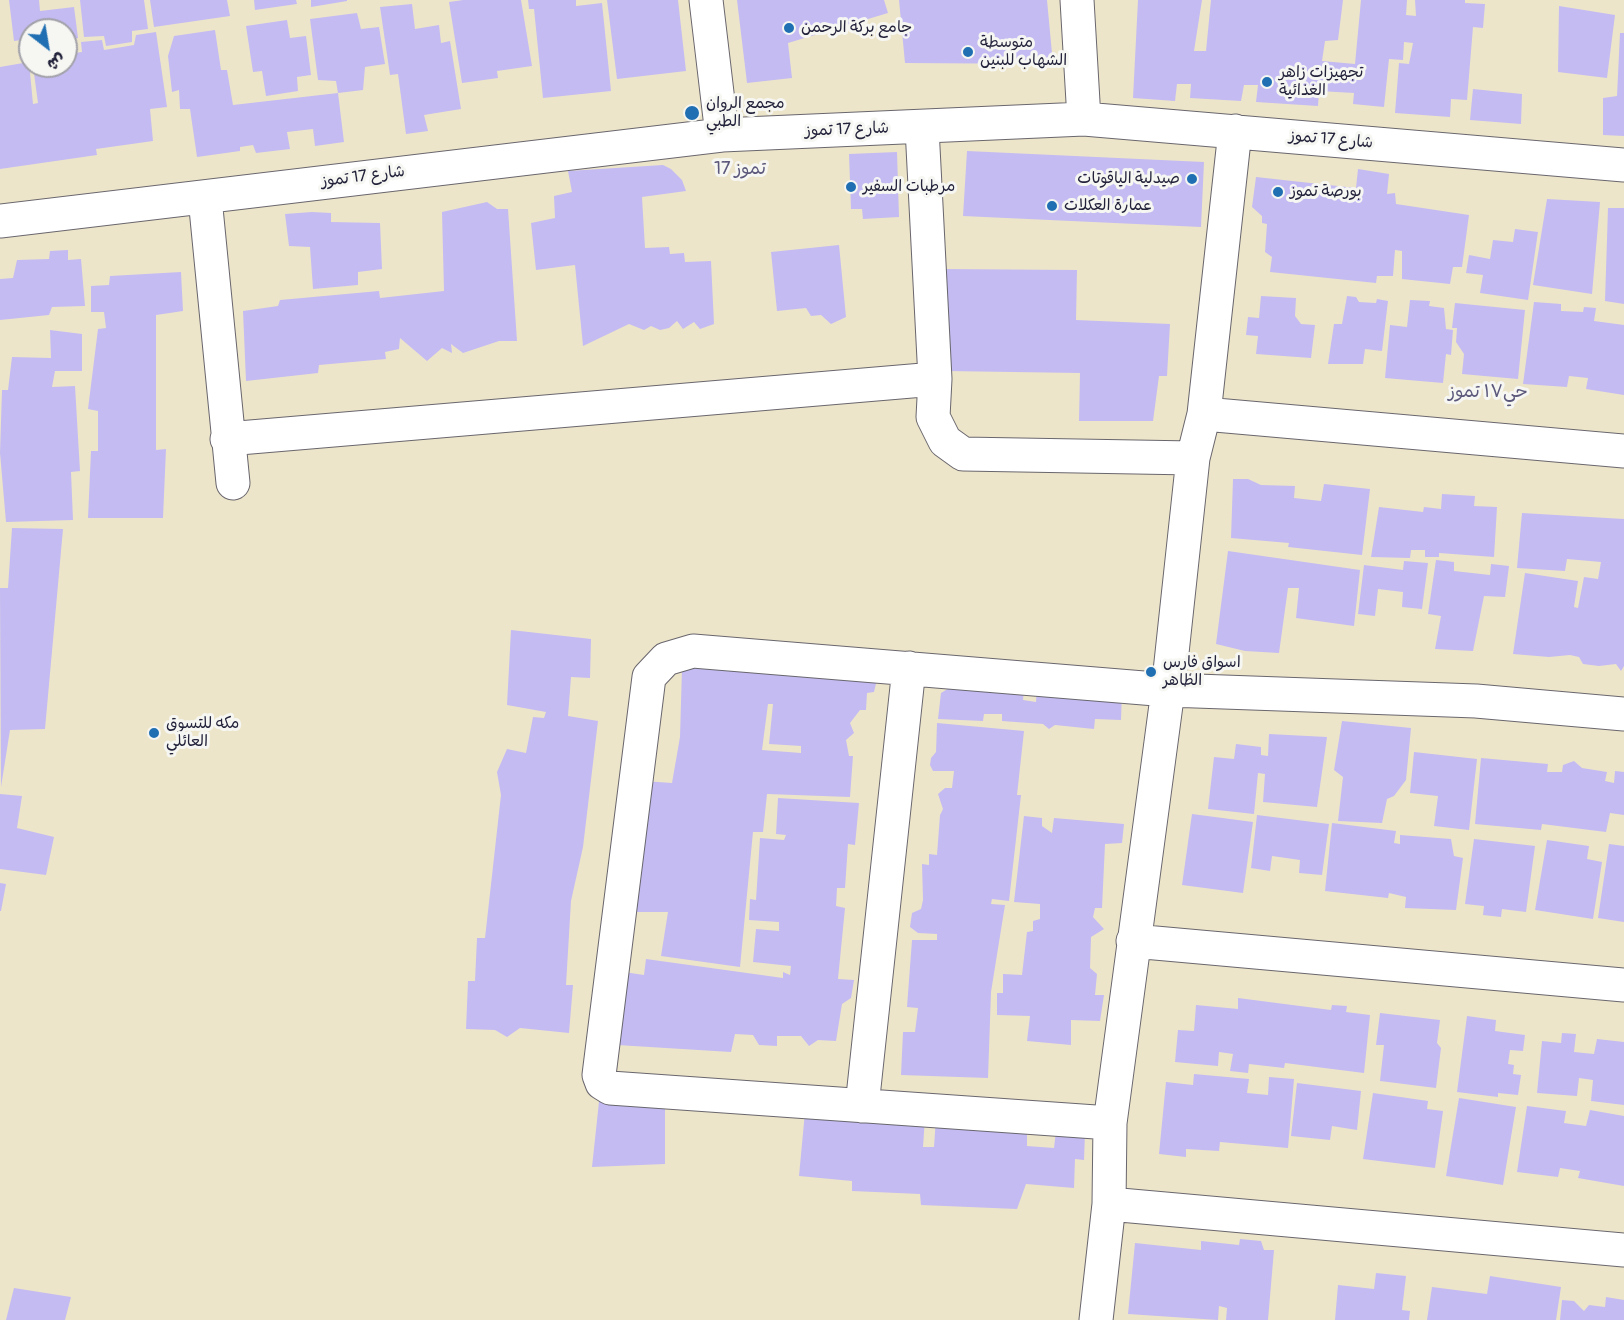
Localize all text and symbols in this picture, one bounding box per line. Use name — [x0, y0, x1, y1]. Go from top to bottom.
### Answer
north arrow — [18, 18, 78, 78]
place label: جامع بركة الرحمن — [801, 18, 912, 38]
marker: جامع بركة الرحمن — [782, 21, 796, 35]
place label: متوسطة الشهاب للبنين — [980, 33, 1067, 71]
marker: متوسطة الشهاب للبنين — [961, 45, 975, 59]
text: ش — [44, 49, 69, 75]
place label: تجهيزات زاهر الغذائية — [1279, 63, 1363, 101]
marker: تجهيزات زاهر الغذائية — [1260, 75, 1274, 89]
place label: مجمع الروان الطبي — [706, 94, 785, 132]
marker: مجمع الروان الطبي — [683, 104, 701, 122]
street label: شارع 17 تموز — [805, 119, 889, 141]
street label: شارع 17 تموز — [1288, 127, 1374, 153]
district label: 17 تموز — [714, 158, 766, 180]
street label: شارع 17 تموز — [320, 162, 406, 192]
place label: صيدلية الياقوتات — [1077, 169, 1180, 189]
marker: صيدلية الياقوتات — [1185, 172, 1199, 186]
place label: مرطبات السفير — [863, 177, 955, 197]
marker: مرطبات السفير — [844, 180, 858, 194]
place label: بورصة تموز — [1290, 182, 1362, 202]
marker: بورصة تموز — [1271, 185, 1285, 199]
place label: عمارة العكلات — [1064, 196, 1153, 216]
marker: عمارة العكلات — [1045, 199, 1059, 213]
district label: حي۱۷ تموز — [1448, 381, 1528, 403]
place label: اسواق فارس الظاهر — [1163, 653, 1241, 691]
marker: اسواق فارس الظاهر — [1144, 665, 1158, 679]
place label: مكه للتسوق العائلي — [166, 714, 239, 752]
marker: مكه للتسوق العائلي — [147, 726, 161, 740]

